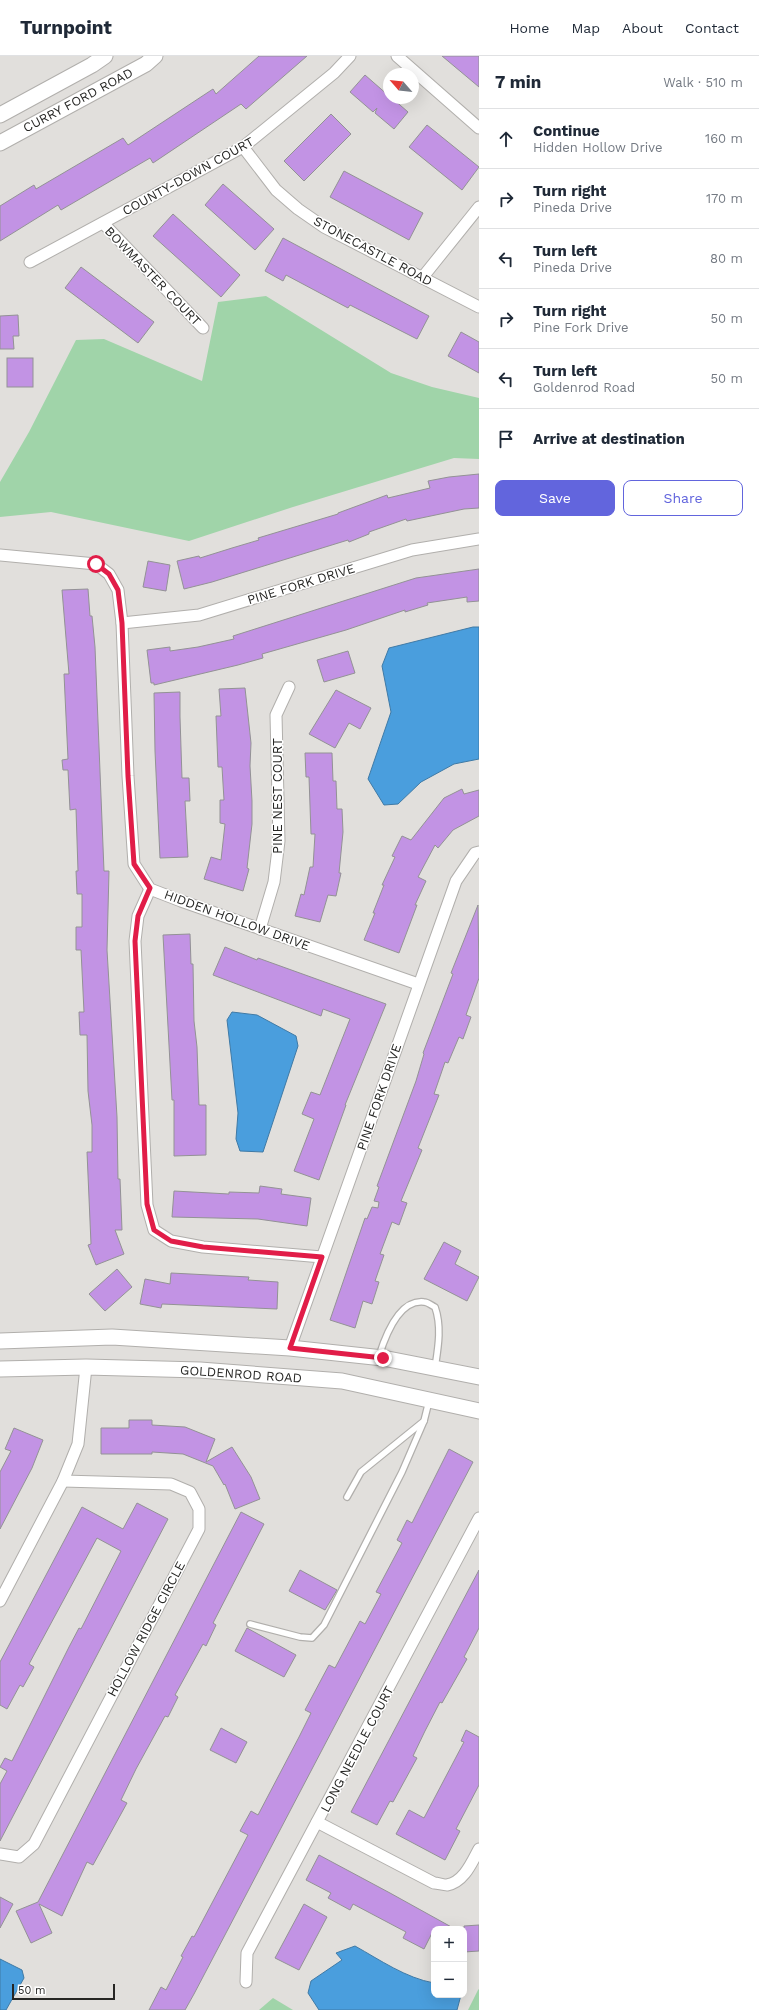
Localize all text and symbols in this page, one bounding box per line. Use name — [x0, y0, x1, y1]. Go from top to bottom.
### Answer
text: Turnpoint — [20, 16, 112, 39]
text: Home — [509, 20, 549, 36]
text: Map — [571, 20, 600, 36]
text: About — [622, 20, 663, 36]
text: Contact — [685, 20, 739, 36]
street label: CURRY FORD ROAD — [20, 65, 136, 135]
north arrow — [383, 68, 419, 104]
text: 7 min — [495, 72, 541, 92]
text: Walk · 510 m — [663, 75, 743, 90]
text: Continue — [533, 122, 600, 140]
icon: ahead — [495, 128, 517, 150]
text: 160 m — [705, 131, 743, 146]
street label: COUNTY-DOWN COURT — [120, 134, 256, 218]
text: Hidden Hollow Drive — [533, 140, 662, 155]
text: Turn right — [533, 182, 606, 200]
icon: right — [495, 188, 517, 210]
text: 170 m — [706, 191, 743, 206]
text: Pineda Drive — [533, 200, 612, 215]
street label: STONECASTLE ROAD — [311, 213, 435, 289]
street label: BOWMASTER COURT — [102, 224, 204, 329]
text: Turn left — [533, 242, 597, 260]
icon: left — [495, 248, 517, 270]
text: 80 m — [710, 251, 743, 266]
text: Pineda Drive — [533, 260, 612, 275]
text: Turn right — [533, 302, 606, 320]
icon: right — [495, 308, 517, 330]
text: 50 m — [711, 311, 743, 326]
text: Pine Fork Drive — [533, 320, 629, 335]
text: Turn left — [533, 362, 597, 380]
icon: left — [495, 368, 517, 390]
text: 50 m — [711, 371, 743, 386]
text: Goldenrod Road — [533, 380, 635, 395]
icon: arrive — [495, 428, 517, 450]
text: Arrive at destination — [533, 430, 685, 448]
button: Save — [495, 480, 615, 516]
button: Share — [623, 480, 743, 516]
route start — [87, 555, 105, 573]
street label: PINE FORK DRIVE — [245, 561, 357, 607]
street label: PINE NEST COURT — [270, 738, 285, 854]
street label: HIDDEN HOLLOW DRIVE — [162, 887, 312, 953]
street label: PINE FORK DRIVE — [354, 1042, 404, 1152]
route end — [374, 1349, 392, 1367]
street label: GOLDENROD ROAD — [180, 1362, 302, 1386]
street label: HOLLOW RIDGE CIRCLE — [104, 1559, 188, 1699]
street label: LONG NEEDLE COURT — [317, 1683, 397, 1815]
map controls — [431, 1926, 467, 1998]
button: + — [431, 1926, 467, 1962]
button: − — [431, 1962, 467, 1998]
scale bar — [12, 1982, 115, 2001]
text: 50 m — [18, 1984, 45, 1997]

